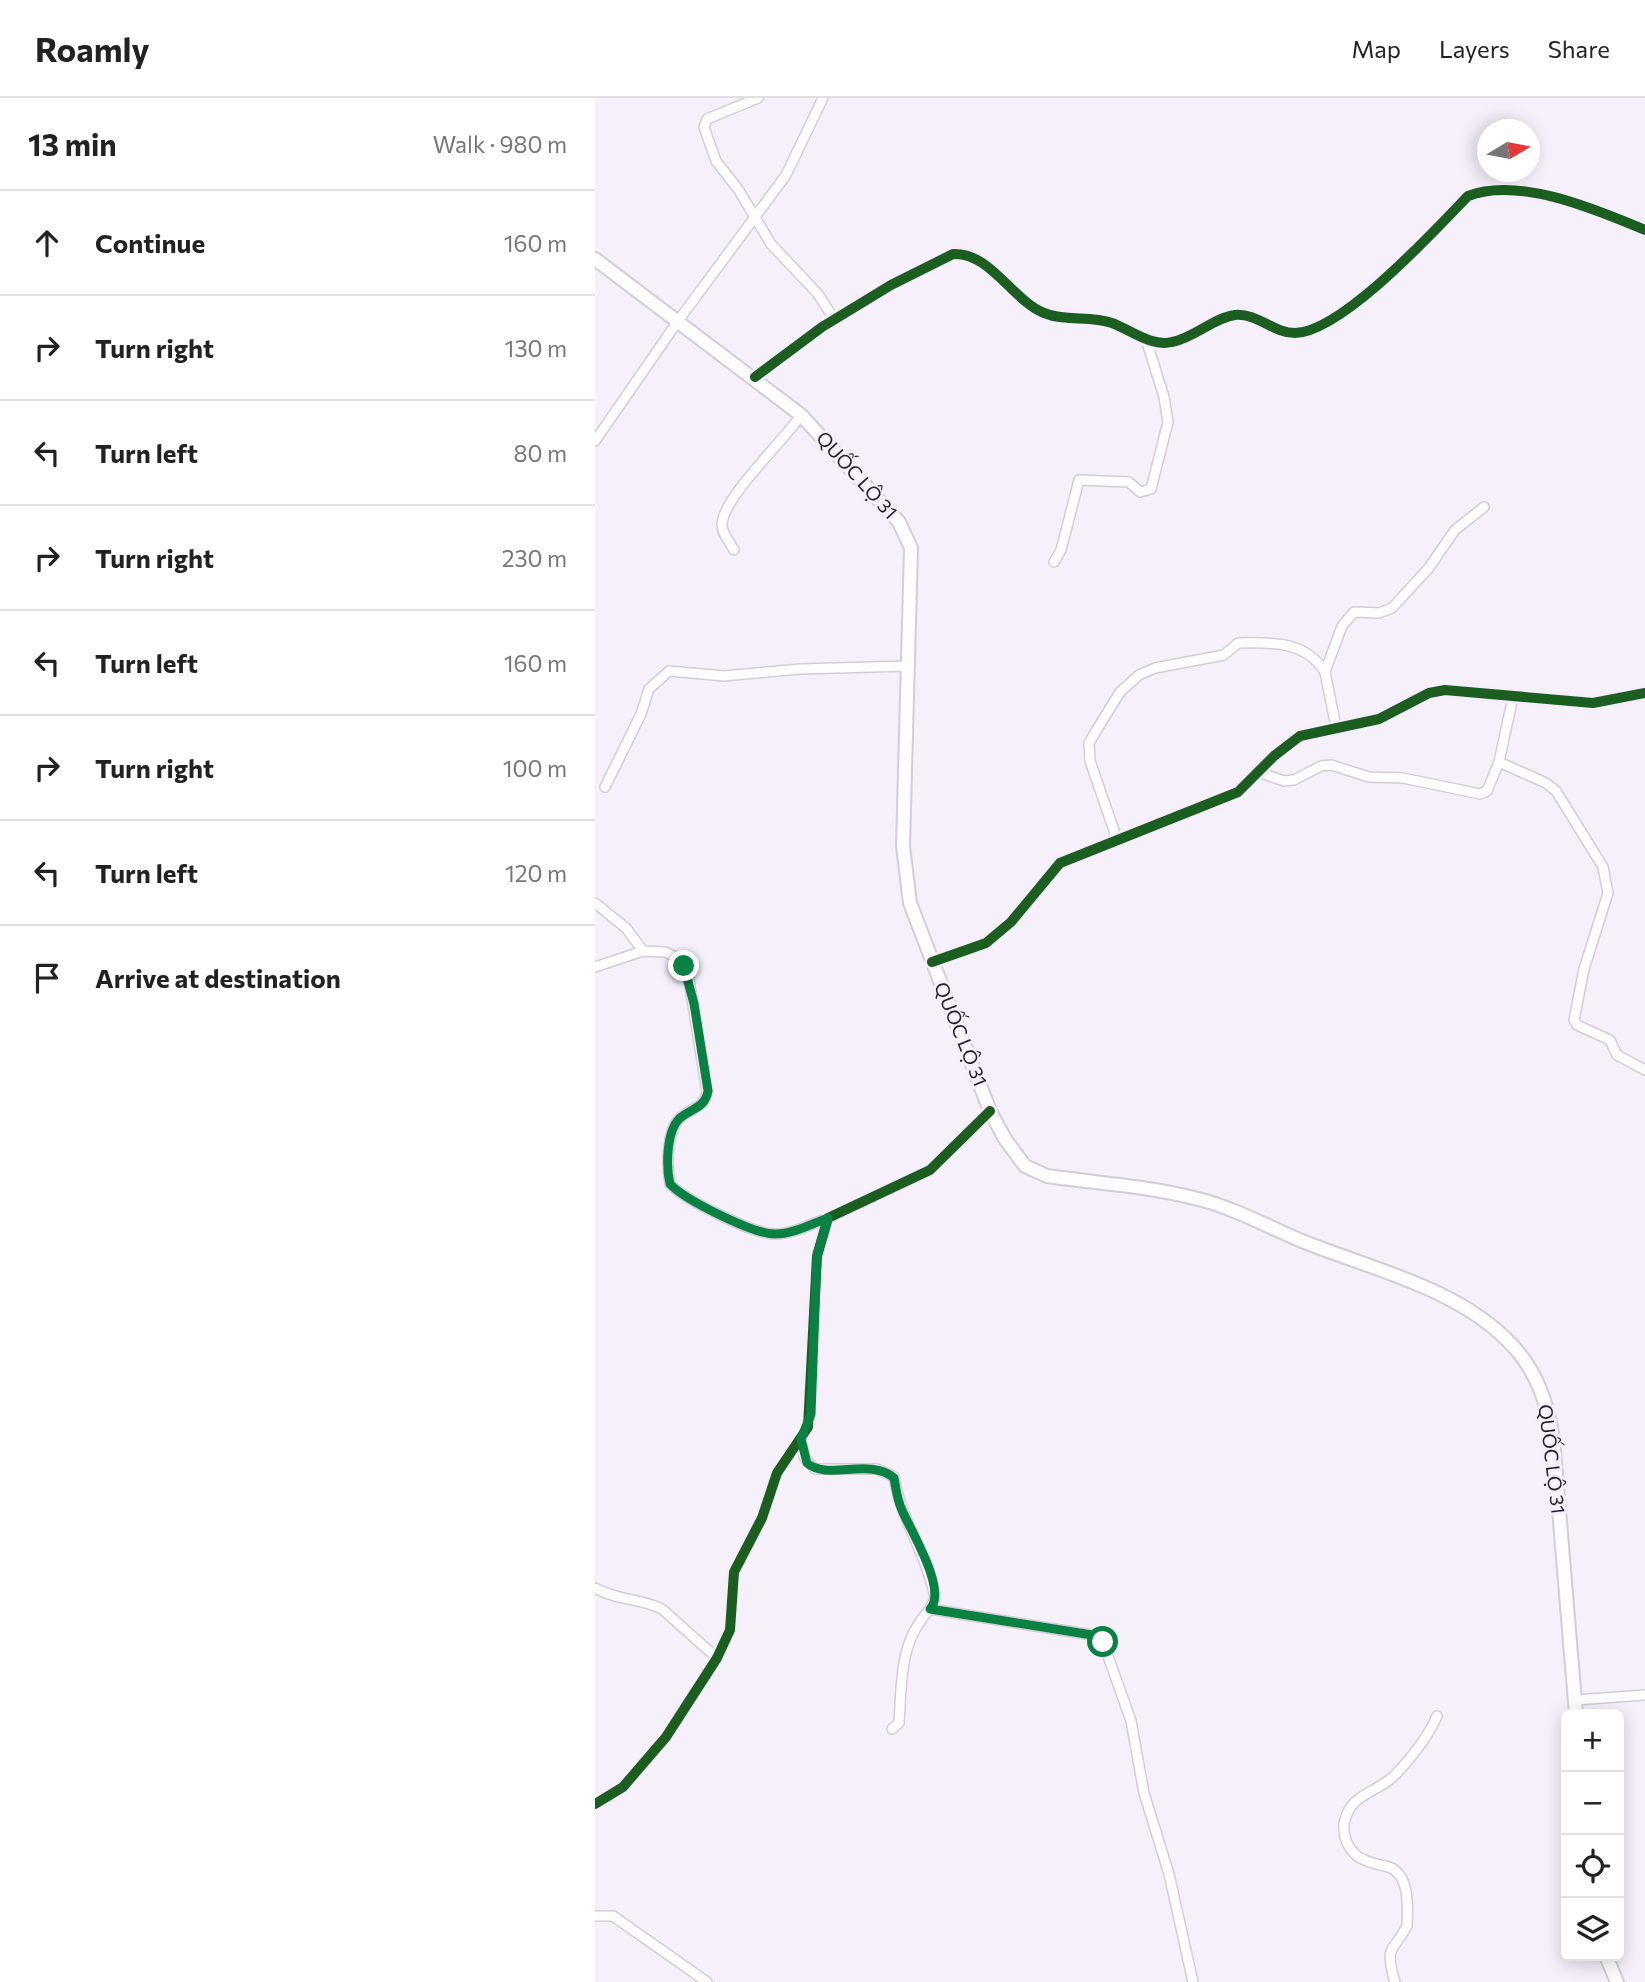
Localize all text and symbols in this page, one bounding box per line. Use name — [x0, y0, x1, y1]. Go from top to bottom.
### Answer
text: Roamly — [35, 28, 150, 69]
text: Map — [1352, 34, 1401, 63]
text: Layers — [1439, 34, 1510, 63]
text: Share — [1548, 34, 1610, 63]
north arrow — [1477, 119, 1540, 182]
text: 13 min — [28, 125, 117, 162]
text: Walk · 980 m — [433, 130, 567, 158]
icon: ahead — [28, 224, 66, 262]
text: Continue — [95, 227, 205, 258]
text: 160 m — [504, 229, 567, 257]
icon: right — [28, 329, 66, 367]
text: Turn right — [95, 332, 214, 363]
text: 130 m — [505, 334, 567, 362]
street label: QUỐC LỘ 31 — [812, 424, 905, 523]
icon: left — [28, 434, 66, 472]
text: Turn left — [95, 437, 198, 468]
text: 80 m — [514, 439, 567, 467]
icon: right — [28, 539, 66, 577]
text: Turn right — [95, 542, 214, 573]
text: 230 m — [502, 544, 567, 572]
icon: left — [28, 644, 66, 682]
text: Turn left — [95, 647, 198, 678]
text: 160 m — [504, 649, 567, 677]
icon: right — [28, 749, 66, 787]
text: Turn right — [95, 752, 214, 783]
text: 100 m — [503, 754, 567, 782]
icon: left — [28, 854, 66, 892]
text: Turn left — [95, 857, 198, 888]
text: 120 m — [505, 859, 567, 887]
route end — [668, 950, 699, 981]
icon: arrive — [28, 959, 66, 997]
text: Arrive at destination — [95, 962, 341, 993]
street label: QUỐC LỘ 31 — [930, 977, 996, 1089]
street label: QUỐC LỘ 31 — [1534, 1402, 1574, 1515]
route start — [1087, 1626, 1118, 1657]
map controls — [1561, 1709, 1624, 1961]
button: + — [1561, 1709, 1624, 1772]
button: − — [1561, 1772, 1624, 1835]
button: locate — [1561, 1835, 1624, 1898]
button: layers — [1561, 1898, 1624, 1961]

